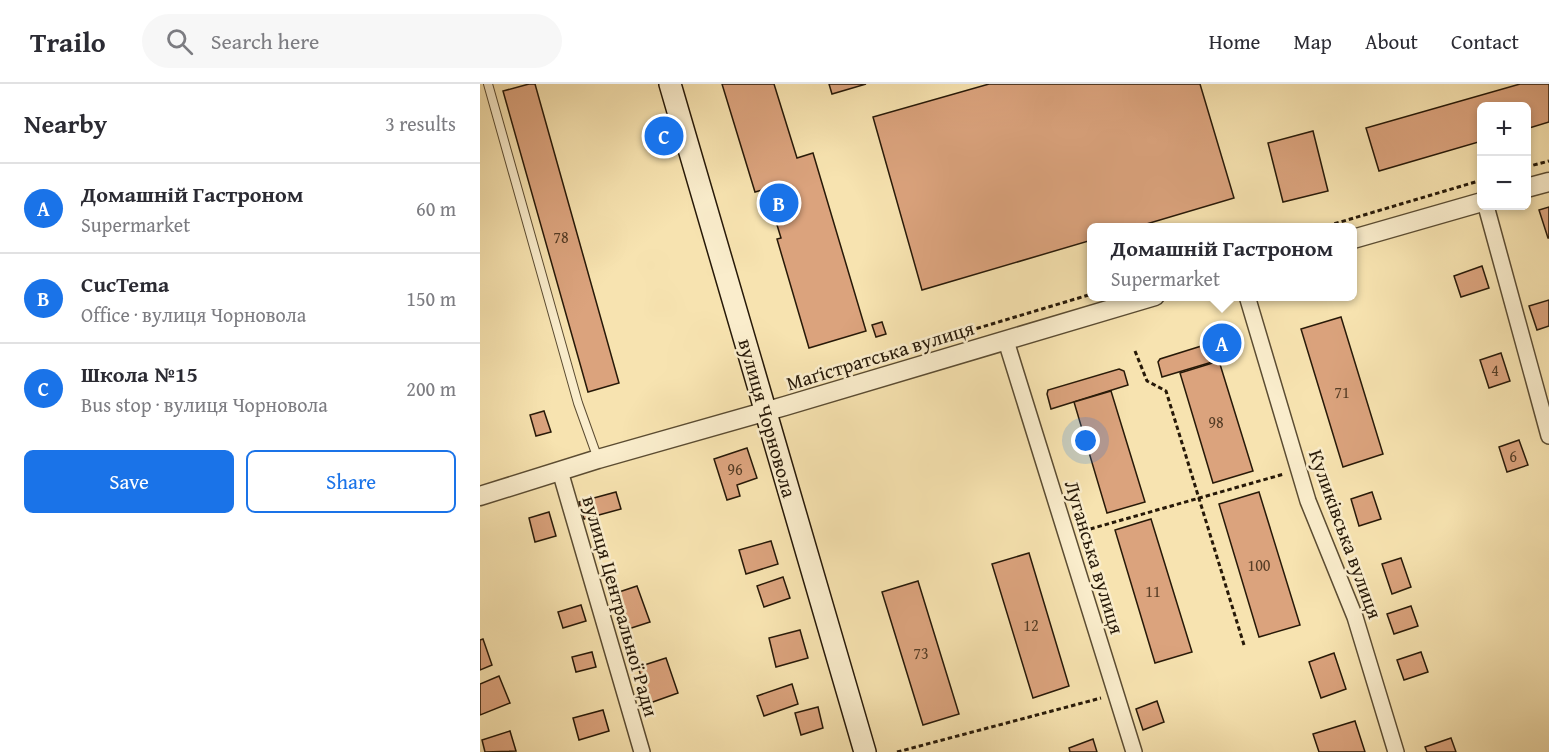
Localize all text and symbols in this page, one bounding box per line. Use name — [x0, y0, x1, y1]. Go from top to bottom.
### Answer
search box — [142, 14, 562, 68]
text: Trailo — [30, 21, 106, 62]
icon: search — [163, 25, 196, 58]
text: Search here — [211, 25, 319, 57]
text: Home — [1209, 26, 1260, 57]
text: Map — [1293, 26, 1332, 57]
text: About — [1365, 26, 1418, 57]
text: Contact — [1451, 26, 1519, 57]
map controls — [1477, 102, 1531, 210]
button: + — [1477, 102, 1531, 156]
text: Nearby — [24, 104, 107, 143]
text: 3 results — [385, 109, 456, 138]
pin: C — [644, 113, 684, 158]
button: − — [1477, 156, 1531, 210]
text: Домашній Гастроном — [81, 178, 303, 210]
pin: B — [760, 180, 798, 226]
text: A — [37, 194, 50, 223]
text: 60 m — [416, 194, 456, 223]
text: Supermarket — [81, 210, 190, 239]
popup — [1087, 223, 1357, 301]
house number: 78 — [553, 225, 569, 249]
text: Домашній Гастроном — [1111, 232, 1333, 264]
text: Supermarket — [1111, 264, 1220, 293]
text: CucTema — [81, 268, 169, 300]
text: B — [37, 284, 50, 313]
text: 150 m — [406, 284, 456, 313]
text: Office · вулиця Чорновола — [81, 300, 306, 329]
street label: Маґістратська вулиця — [783, 313, 977, 397]
pin: A — [1202, 320, 1242, 366]
street label: вулиця Чорновола — [731, 335, 805, 501]
text: Школа №15 — [81, 358, 198, 390]
house number: 4 — [1491, 358, 1499, 382]
text: C — [38, 374, 49, 403]
text: 200 m — [406, 374, 456, 403]
house number: 71 — [1334, 380, 1350, 404]
text: Bus stop · вулиця Чорновола — [81, 390, 328, 419]
house number: 98 — [1208, 410, 1224, 434]
your location — [1071, 426, 1100, 455]
house number: 6 — [1509, 444, 1517, 468]
street label: Куликівська вулиця — [1302, 445, 1390, 623]
button: Save — [24, 450, 234, 513]
button: Share — [246, 450, 456, 513]
house number: 96 — [727, 457, 743, 481]
street label: Луганська вулиця — [1058, 476, 1132, 638]
street label: вулиця Центральної Ради — [576, 492, 666, 720]
house number: 100 — [1247, 553, 1271, 577]
house number: 11 — [1145, 579, 1161, 603]
house number: 12 — [1023, 613, 1039, 637]
house number: 73 — [913, 641, 929, 665]

